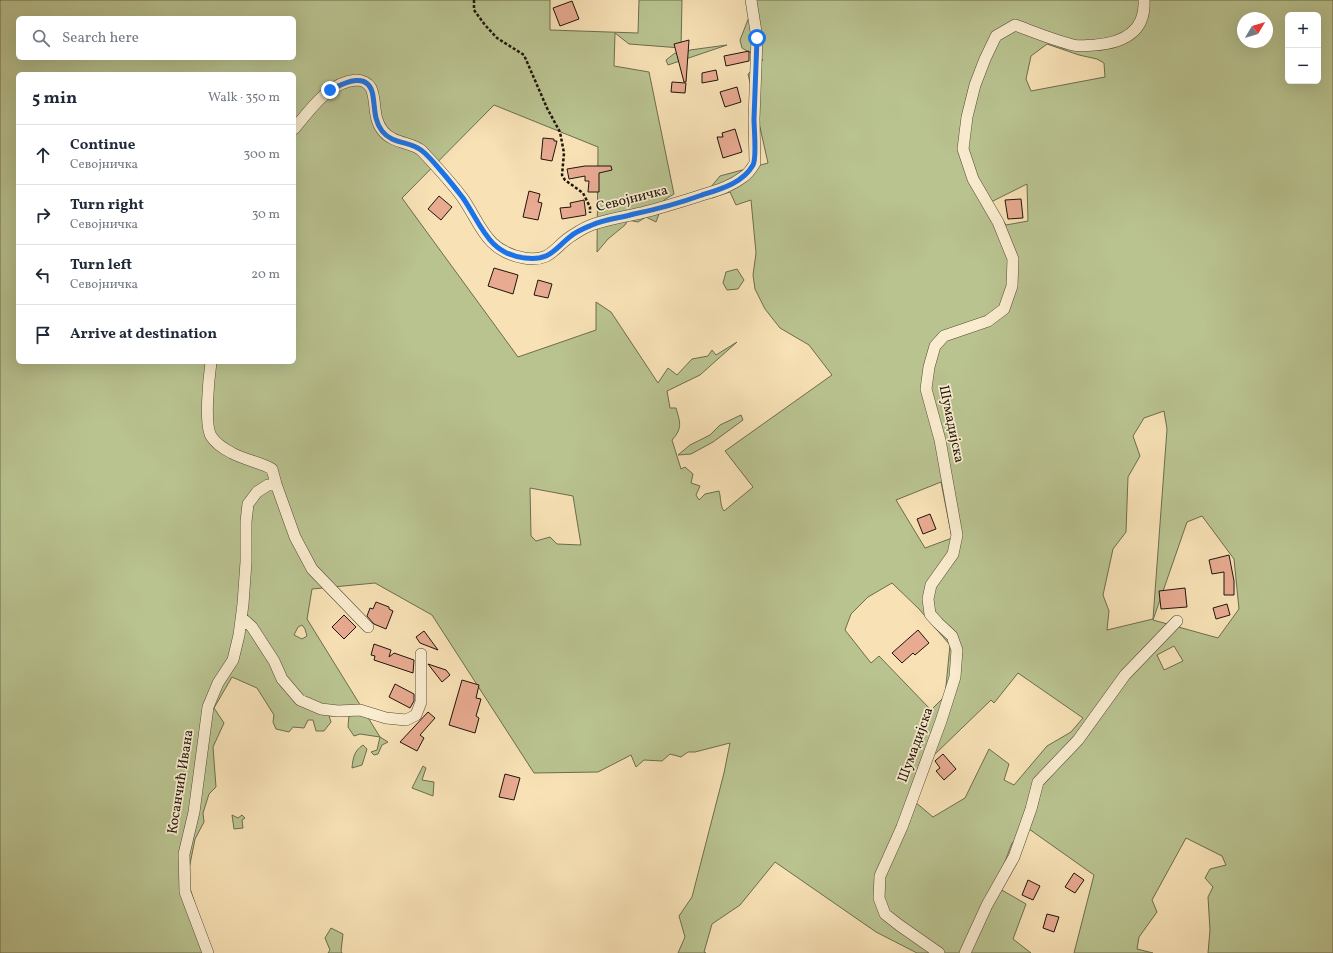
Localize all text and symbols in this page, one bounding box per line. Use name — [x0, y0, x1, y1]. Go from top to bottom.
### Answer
north arrow — [1237, 12, 1273, 48]
map controls — [1285, 12, 1321, 84]
button: + — [1285, 12, 1321, 48]
search box — [16, 16, 296, 60]
icon: search — [30, 27, 52, 49]
text: Search here — [62, 28, 139, 49]
route start — [748, 29, 766, 47]
button: − — [1285, 48, 1321, 84]
route end — [321, 81, 339, 99]
text: 5 min — [32, 87, 77, 110]
text: Walk · 350 m — [208, 89, 280, 107]
text: Continue — [70, 135, 135, 156]
icon: ahead — [32, 144, 54, 166]
text: 300 m — [244, 146, 280, 164]
text: Севојничка — [70, 156, 138, 174]
street label: Севојничка — [594, 181, 670, 217]
text: Turn right — [70, 195, 144, 216]
icon: right — [32, 204, 54, 226]
text: 30 m — [252, 206, 280, 224]
text: Севојничка — [70, 216, 138, 234]
text: Turn left — [70, 255, 132, 276]
icon: left — [32, 264, 54, 286]
text: 20 m — [251, 266, 280, 284]
text: Севојничка — [70, 276, 138, 294]
icon: arrive — [32, 324, 54, 346]
text: Arrive at destination — [70, 324, 217, 345]
street label: Шумадијска — [934, 384, 968, 464]
street label: Шумадијска — [894, 705, 938, 785]
street label: Косанчић Ивана — [163, 728, 199, 836]

